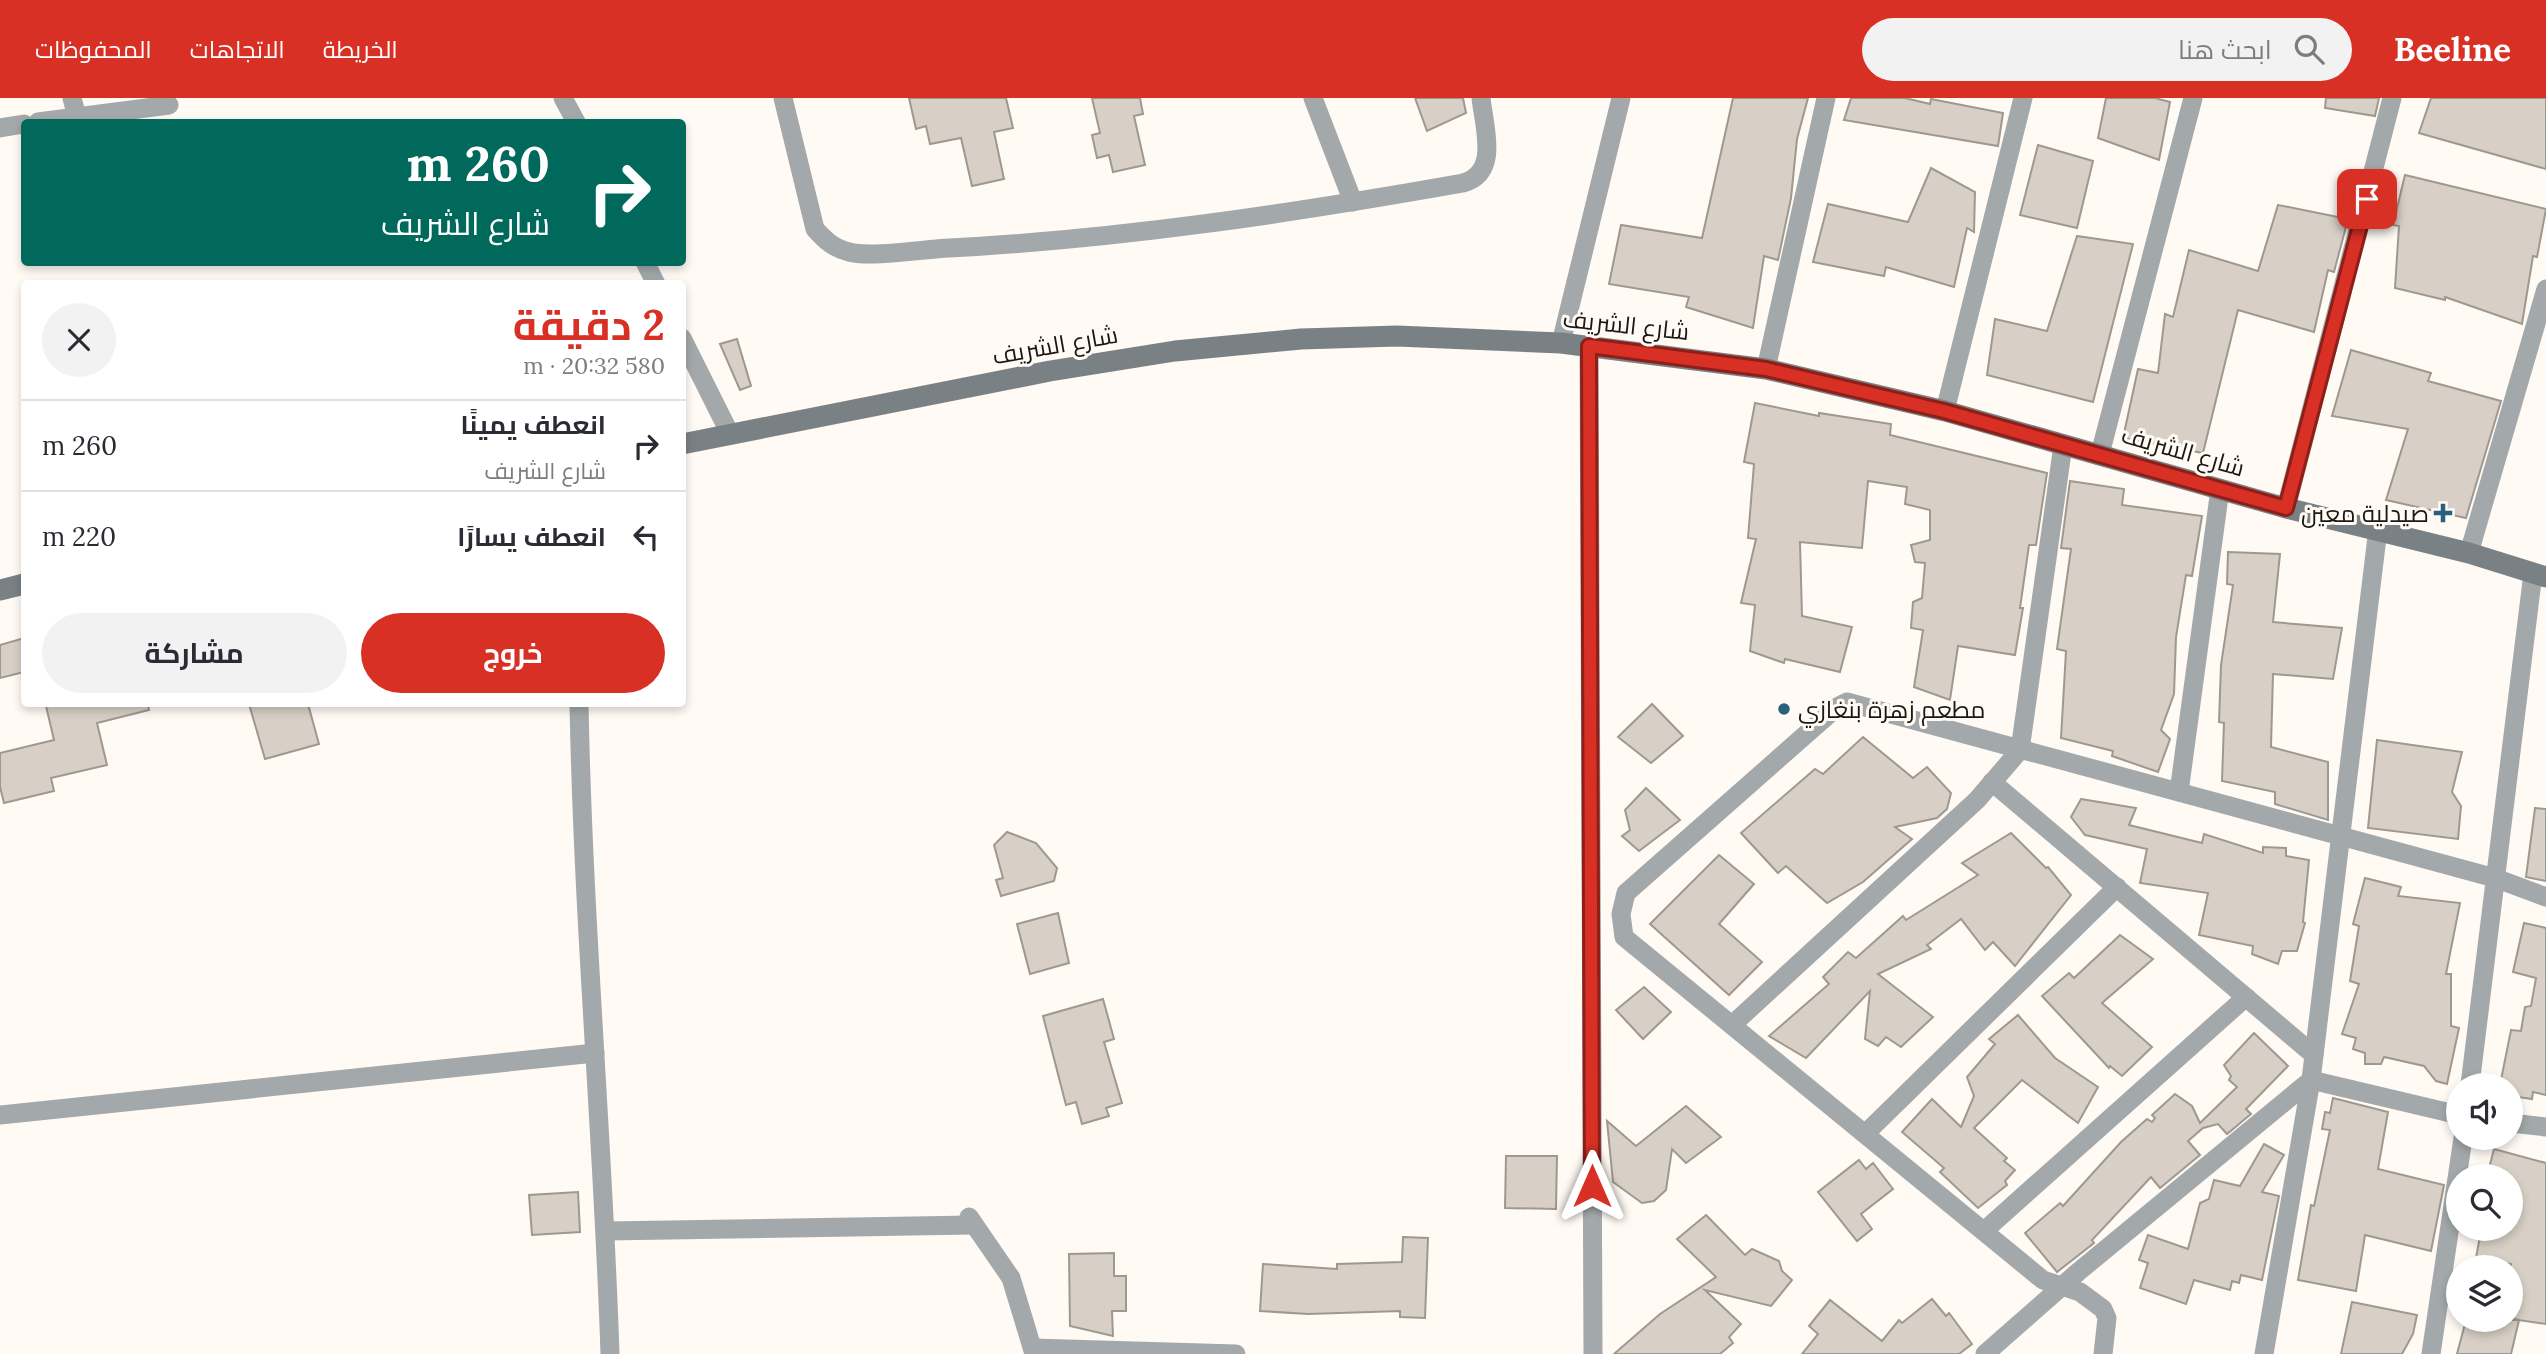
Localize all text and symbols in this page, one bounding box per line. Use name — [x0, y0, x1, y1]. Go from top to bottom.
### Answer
search box — [1862, 18, 2352, 81]
text: Beeline — [2394, 28, 2511, 70]
icon: search — [2290, 30, 2328, 68]
text: ابحث هنا — [2178, 33, 2272, 66]
text: المحفوظات — [35, 34, 152, 65]
text: الاتجاهات — [190, 34, 285, 65]
text: الخريطة — [323, 34, 398, 65]
text: 260 m — [407, 132, 550, 194]
icon: right — [574, 147, 665, 238]
pin — [2337, 169, 2397, 229]
icon: arrive — [2348, 180, 2386, 218]
text: شارع الشريف — [381, 203, 550, 244]
text: 2 دقيقة — [513, 298, 665, 352]
button: close — [42, 303, 116, 377]
street label: شارع الشريف — [1561, 303, 1691, 348]
street label: شارع الشريف — [990, 319, 1120, 372]
text: 580 m · 20:32 — [523, 351, 665, 380]
text: انعطف يمينًا — [461, 408, 606, 441]
street label: شارع الشريف — [2117, 419, 2248, 484]
icon: right — [627, 427, 665, 465]
text: 260 m — [42, 429, 117, 462]
text: شارع الشريف — [484, 456, 606, 485]
place label: صيدلية معين — [2301, 498, 2429, 529]
marker: صيدلية معين — [2435, 505, 2451, 521]
icon: left — [627, 518, 665, 556]
text: 220 m — [42, 520, 116, 553]
text: انعطف يسارًا — [457, 520, 606, 553]
button: مشاركة — [42, 613, 347, 693]
button: خروج — [361, 613, 665, 693]
place label: مطعم زهرة بنغازي — [1798, 694, 1985, 728]
marker: مطعم زهرة بنغازي — [1776, 701, 1792, 717]
map controls — [2446, 1073, 2523, 1332]
button: sound — [2446, 1073, 2523, 1150]
position arrow — [1555, 1149, 1629, 1223]
button: search — [2446, 1164, 2523, 1241]
button: layers — [2446, 1255, 2523, 1332]

